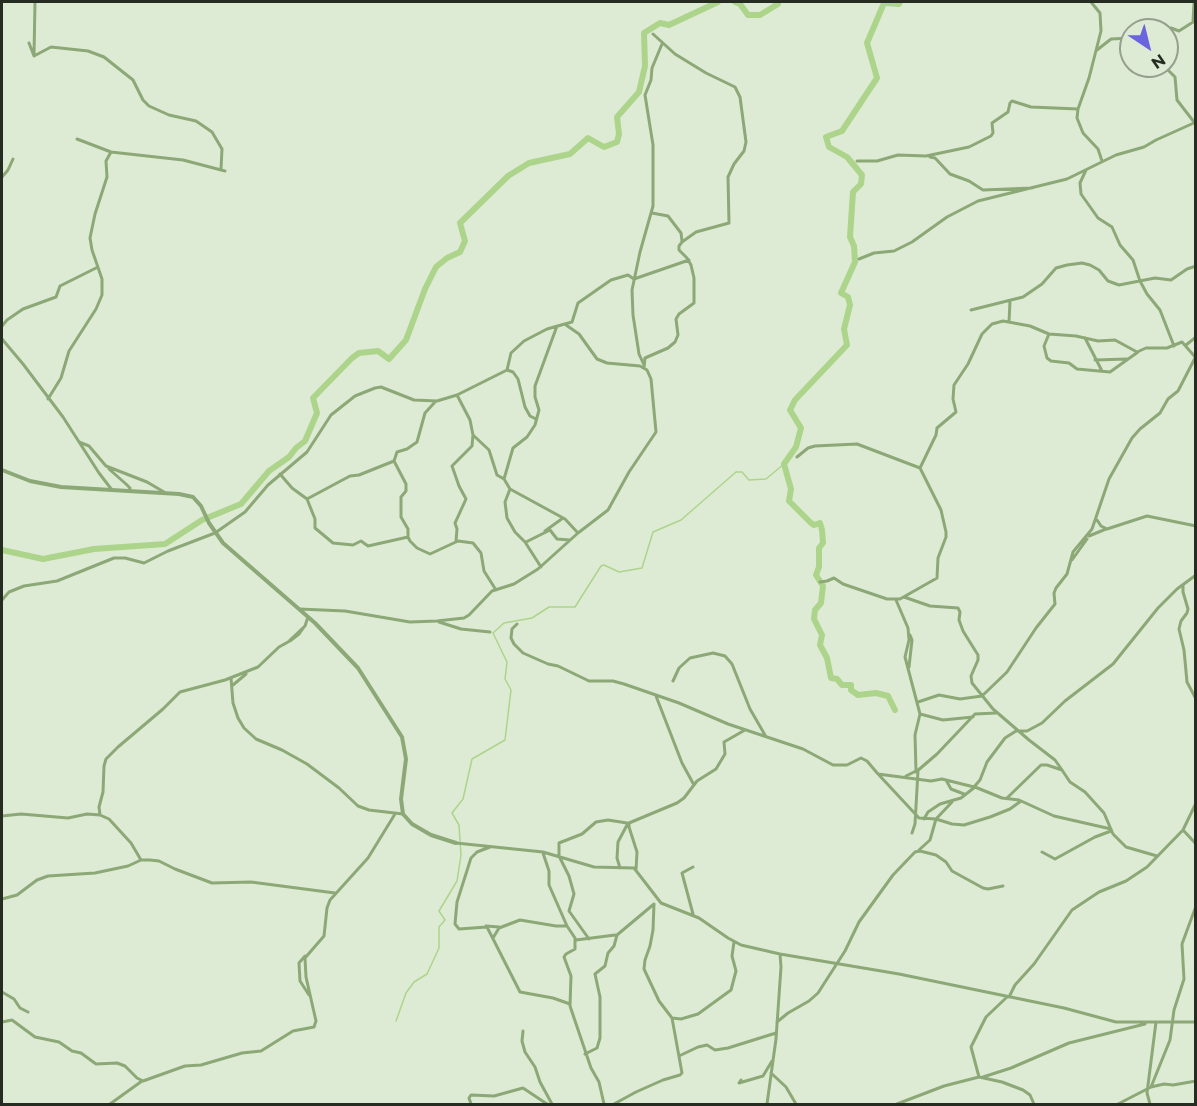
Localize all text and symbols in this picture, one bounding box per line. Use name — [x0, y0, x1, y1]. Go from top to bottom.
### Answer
north arrow — [1119, 18, 1179, 78]
text: N — [1148, 50, 1169, 73]

